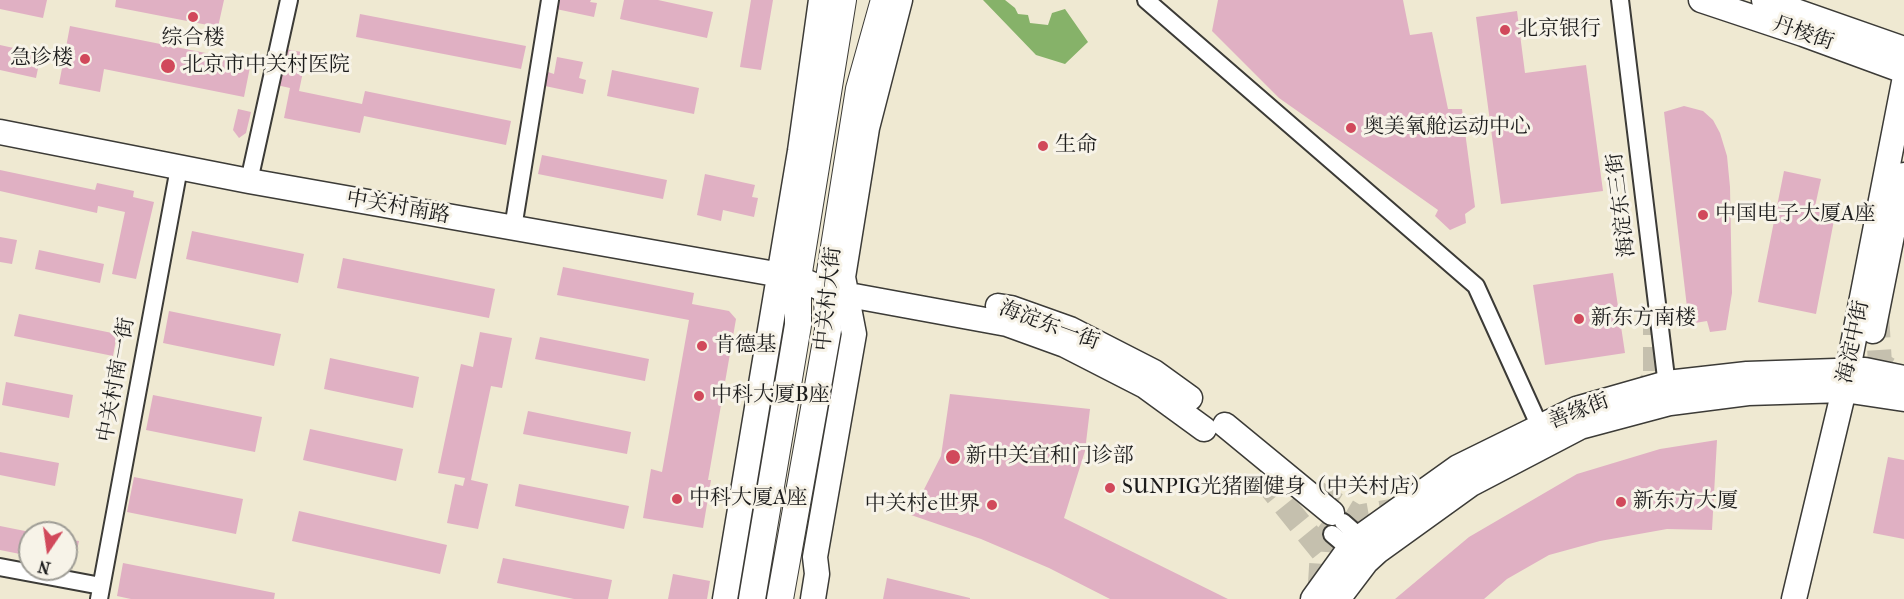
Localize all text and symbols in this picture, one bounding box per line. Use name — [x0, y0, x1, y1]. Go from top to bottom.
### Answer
marker: 综合楼 — [186, 10, 200, 24]
street label: 丹棱街 — [1769, 12, 1837, 56]
place label: 北京银行 — [1517, 17, 1601, 43]
marker: 北京银行 — [1498, 23, 1512, 37]
place label: 综合楼 — [162, 26, 224, 52]
place label: 急诊楼 — [10, 46, 73, 72]
marker: 急诊楼 — [78, 52, 92, 66]
place label: 北京市中关村医院 — [182, 53, 350, 79]
marker: 北京市中关村医院 — [159, 57, 177, 75]
place label: 奥美氧舱运动中心 — [1363, 115, 1531, 141]
marker: 奥美氧舱运动中心 — [1344, 121, 1358, 135]
place label: 生命 — [1055, 133, 1097, 159]
marker: 生命 — [1036, 139, 1050, 153]
street label: 海淀东三街 — [1603, 151, 1641, 259]
street label: 中关村南路 — [344, 186, 452, 230]
place label: 中国电子大厦A座 — [1715, 202, 1876, 228]
marker: 中国电子大厦A座 — [1696, 208, 1710, 222]
street label: 中关村大街 — [811, 245, 847, 353]
street label: 海淀东一街 — [995, 296, 1103, 356]
street label: 海淀中街 — [1833, 298, 1875, 386]
place label: 新东方南楼 — [1591, 306, 1696, 332]
marker: 新东方南楼 — [1572, 312, 1586, 326]
street label: 中关村南一街 — [94, 316, 140, 444]
place label: 肯德基 — [714, 333, 777, 359]
marker: 肯德基 — [695, 339, 709, 353]
place label: 中科大厦B座 — [711, 383, 830, 409]
marker: 中科大厦B座 — [692, 389, 706, 403]
street label: 善缘街 — [1545, 389, 1613, 435]
place label: 新中关宜和门诊部 — [966, 444, 1134, 470]
marker: 新中关宜和门诊部 — [944, 448, 962, 466]
place label: SUNPIG光猪圈健身（中关村店） — [1122, 475, 1432, 501]
marker: SUNPIG光猪圈健身（中关村店） — [1103, 481, 1117, 495]
place label: 中科大厦A座 — [689, 486, 808, 512]
place label: 新东方大厦 — [1633, 489, 1738, 515]
marker: 中科大厦A座 — [670, 492, 684, 506]
place label: 中关村e世界 — [865, 492, 980, 518]
marker: 新东方大厦 — [1614, 495, 1628, 509]
marker: 中关村e世界 — [985, 498, 999, 512]
north arrow — [18, 521, 78, 581]
text: N — [36, 556, 52, 578]

